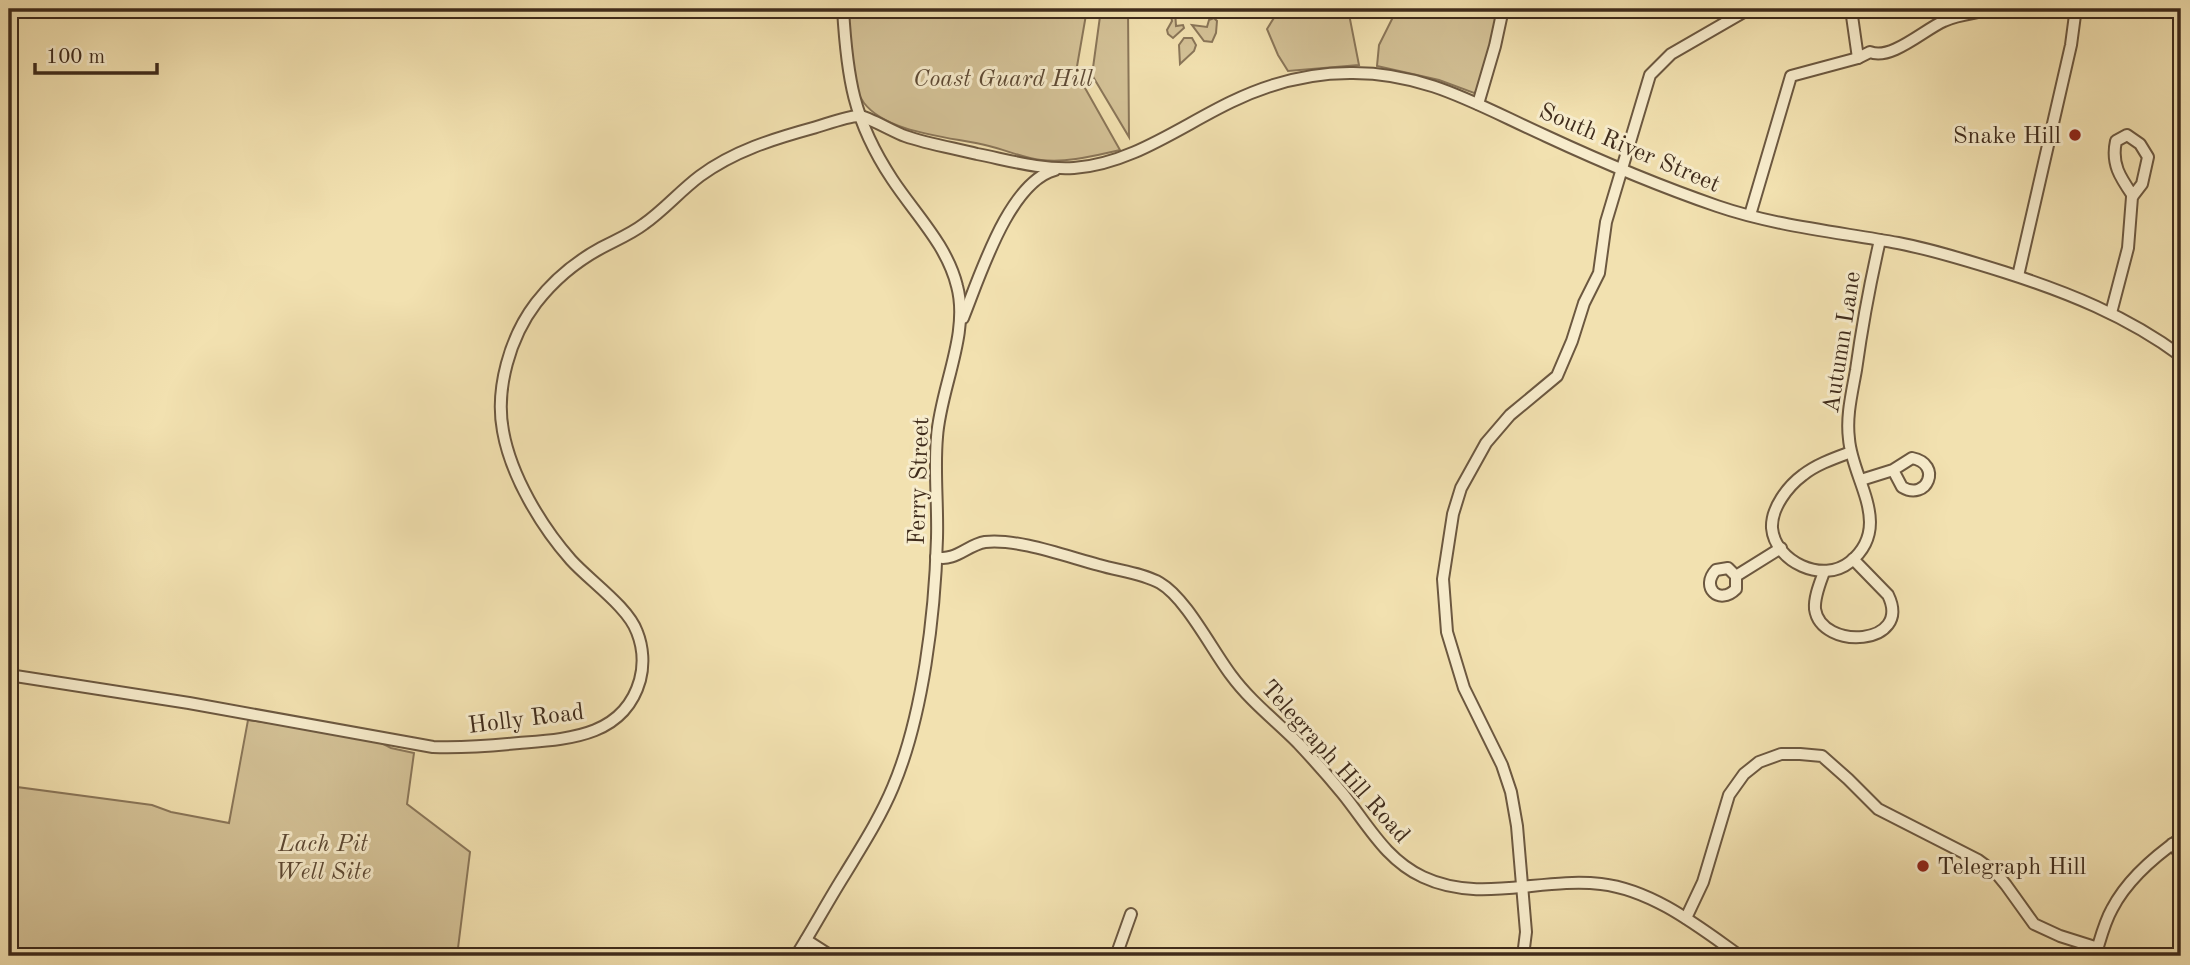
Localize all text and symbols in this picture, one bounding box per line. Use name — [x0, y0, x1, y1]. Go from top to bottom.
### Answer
scale bar — [35, 32, 158, 76]
text: 100 m — [46, 47, 105, 68]
park label: Coast Guard Hill — [913, 68, 1093, 92]
street label: South River Street — [1535, 100, 1723, 198]
place label: Snake Hill — [1953, 125, 2061, 149]
marker: Snake Hill — [2067, 127, 2083, 143]
street label: Autumn Lane — [1820, 270, 1866, 415]
street label: Ferry Street — [906, 417, 934, 546]
street label: Telegraph Hill Road — [1256, 676, 1414, 848]
street label: Holly Road — [467, 701, 586, 739]
park label: Lach Pit Well Site — [275, 833, 372, 885]
place label: Telegraph Hill — [1937, 856, 2086, 880]
marker: Telegraph Hill — [1915, 858, 1931, 874]

